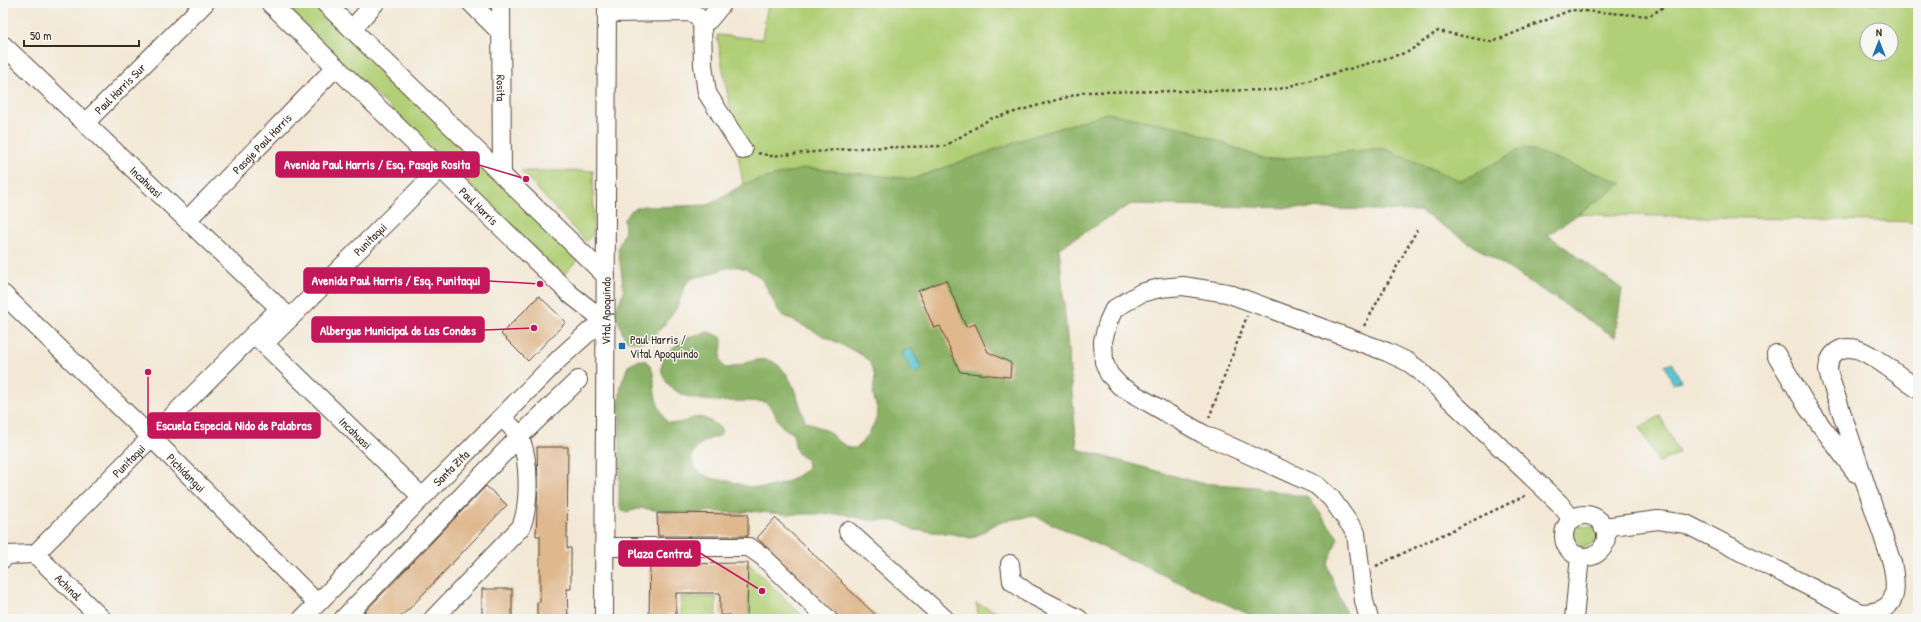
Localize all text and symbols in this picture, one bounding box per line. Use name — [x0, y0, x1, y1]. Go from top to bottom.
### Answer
scale bar — [24, 22, 139, 48]
north arrow — [1859, 22, 1899, 62]
text: N — [1876, 25, 1882, 39]
text: 50 m — [30, 27, 51, 44]
street label: Paul Harris Sur — [90, 59, 149, 118]
street label: Rosita — [493, 75, 510, 102]
street label: Pasaje Paul Harris — [228, 109, 295, 177]
callout: Avenida Paul Harris / Esq. Pasaje Rosita — [276, 152, 479, 177]
text: Avenida Paul Harris / Esq. Pasaje Rosita — [284, 155, 471, 174]
street label: Incahuasi — [126, 162, 167, 201]
street label: Paul Harris — [456, 183, 502, 229]
street label: Punitaqui — [349, 219, 390, 259]
callout: Avenida Paul Harris / Esq. Punitaqui — [304, 268, 489, 293]
text: Avenida Paul Harris / Esq. Punitaqui — [312, 271, 480, 290]
street label: Vital Apoquindo — [597, 277, 614, 345]
callout: Albergue Municipal de Las Condes — [312, 317, 484, 342]
text: Albergue Municipal de Las Condes — [320, 321, 476, 340]
place label: Paul Harris / Vital Apoquindo — [630, 331, 698, 362]
marker: Paul Harris / Vital Apoquindo — [617, 341, 627, 351]
callout: Escuela Especial Nido de Palabras — [148, 413, 320, 438]
street label: Incahuasi — [336, 413, 376, 453]
text: Escuela Especial Nido de Palabras — [156, 416, 312, 435]
street label: Punitaqui — [108, 440, 149, 481]
street label: Santa Zita — [429, 446, 473, 490]
street label: Pichidangui — [163, 449, 210, 496]
callout: Plaza Central — [619, 541, 700, 566]
text: Plaza Central — [628, 544, 693, 562]
street label: Achinal — [51, 570, 87, 604]

